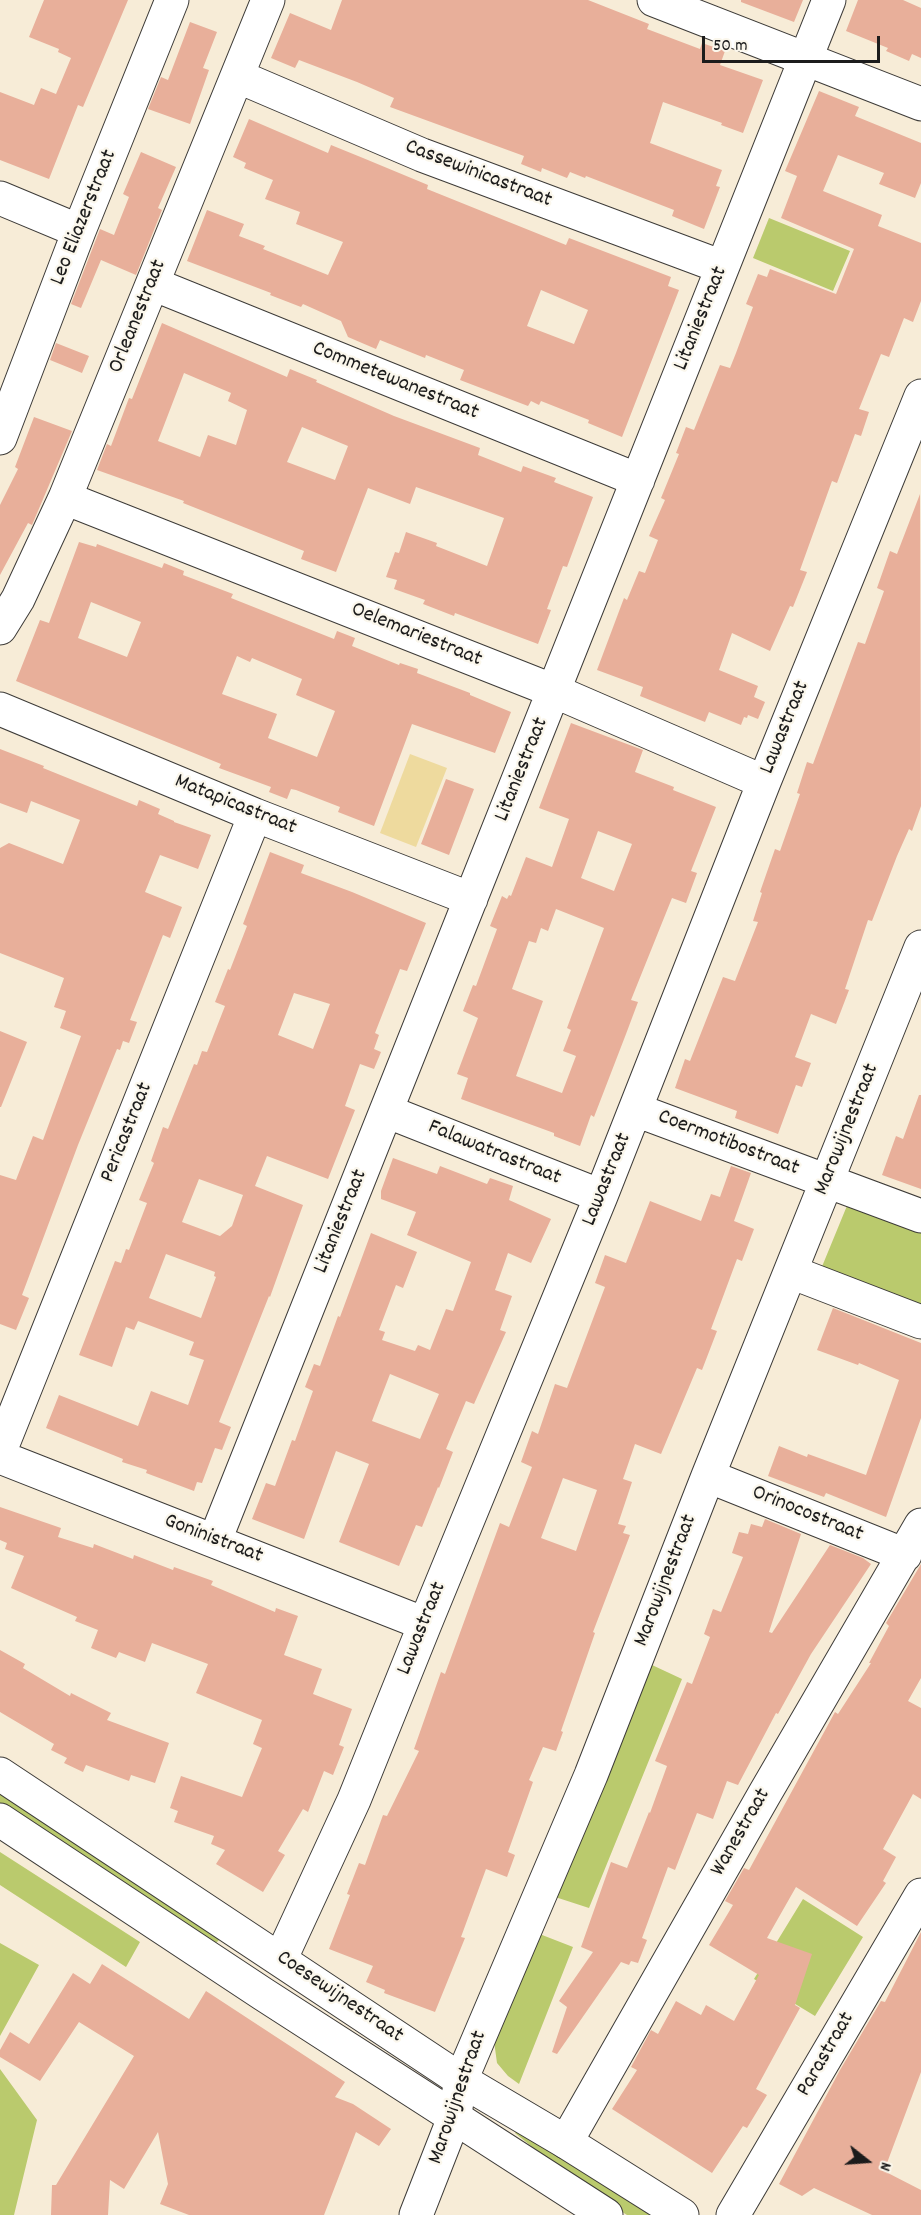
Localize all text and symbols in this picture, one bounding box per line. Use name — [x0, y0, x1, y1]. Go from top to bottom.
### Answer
scale bar — [705, 24, 884, 62]
text: 50 m — [713, 34, 748, 59]
street label: Cassewinicastraat — [401, 135, 555, 215]
street label: Leo Eliazerstraat — [46, 146, 124, 290]
street label: Orleanestraat — [104, 256, 174, 378]
street label: Litaniestraat — [669, 263, 735, 375]
street label: Commetewanestraat — [308, 337, 482, 427]
street label: Oelemariestraat — [347, 598, 485, 674]
street label: Lawastraat — [755, 678, 817, 778]
street label: Litaniestraat — [490, 714, 556, 826]
street label: Matapicastraat — [170, 770, 300, 842]
street label: Marowijnestraat — [810, 1060, 886, 1200]
street label: Pericastraat — [96, 1079, 160, 1187]
street label: Coermotibostraat — [654, 1105, 802, 1183]
street label: Falawatrastraat — [424, 1115, 564, 1193]
street label: Lawastraat — [577, 1130, 639, 1230]
street label: Litaniestraat — [309, 1166, 375, 1278]
street label: Orinocostraat — [747, 1481, 867, 1549]
street label: Goninistraat — [160, 1509, 266, 1571]
street label: Marowijnestraat — [630, 1511, 704, 1651]
street label: Lawastraat — [392, 1579, 454, 1679]
street label: Wanestraat — [706, 1784, 778, 1882]
street label: Coesewijnestraat — [271, 1946, 407, 2050]
street label: Parastraat — [792, 2008, 862, 2102]
street label: Marowijnestraat — [424, 2028, 494, 2168]
north arrow — [837, 2131, 897, 2191]
text: N — [873, 2159, 897, 2174]

